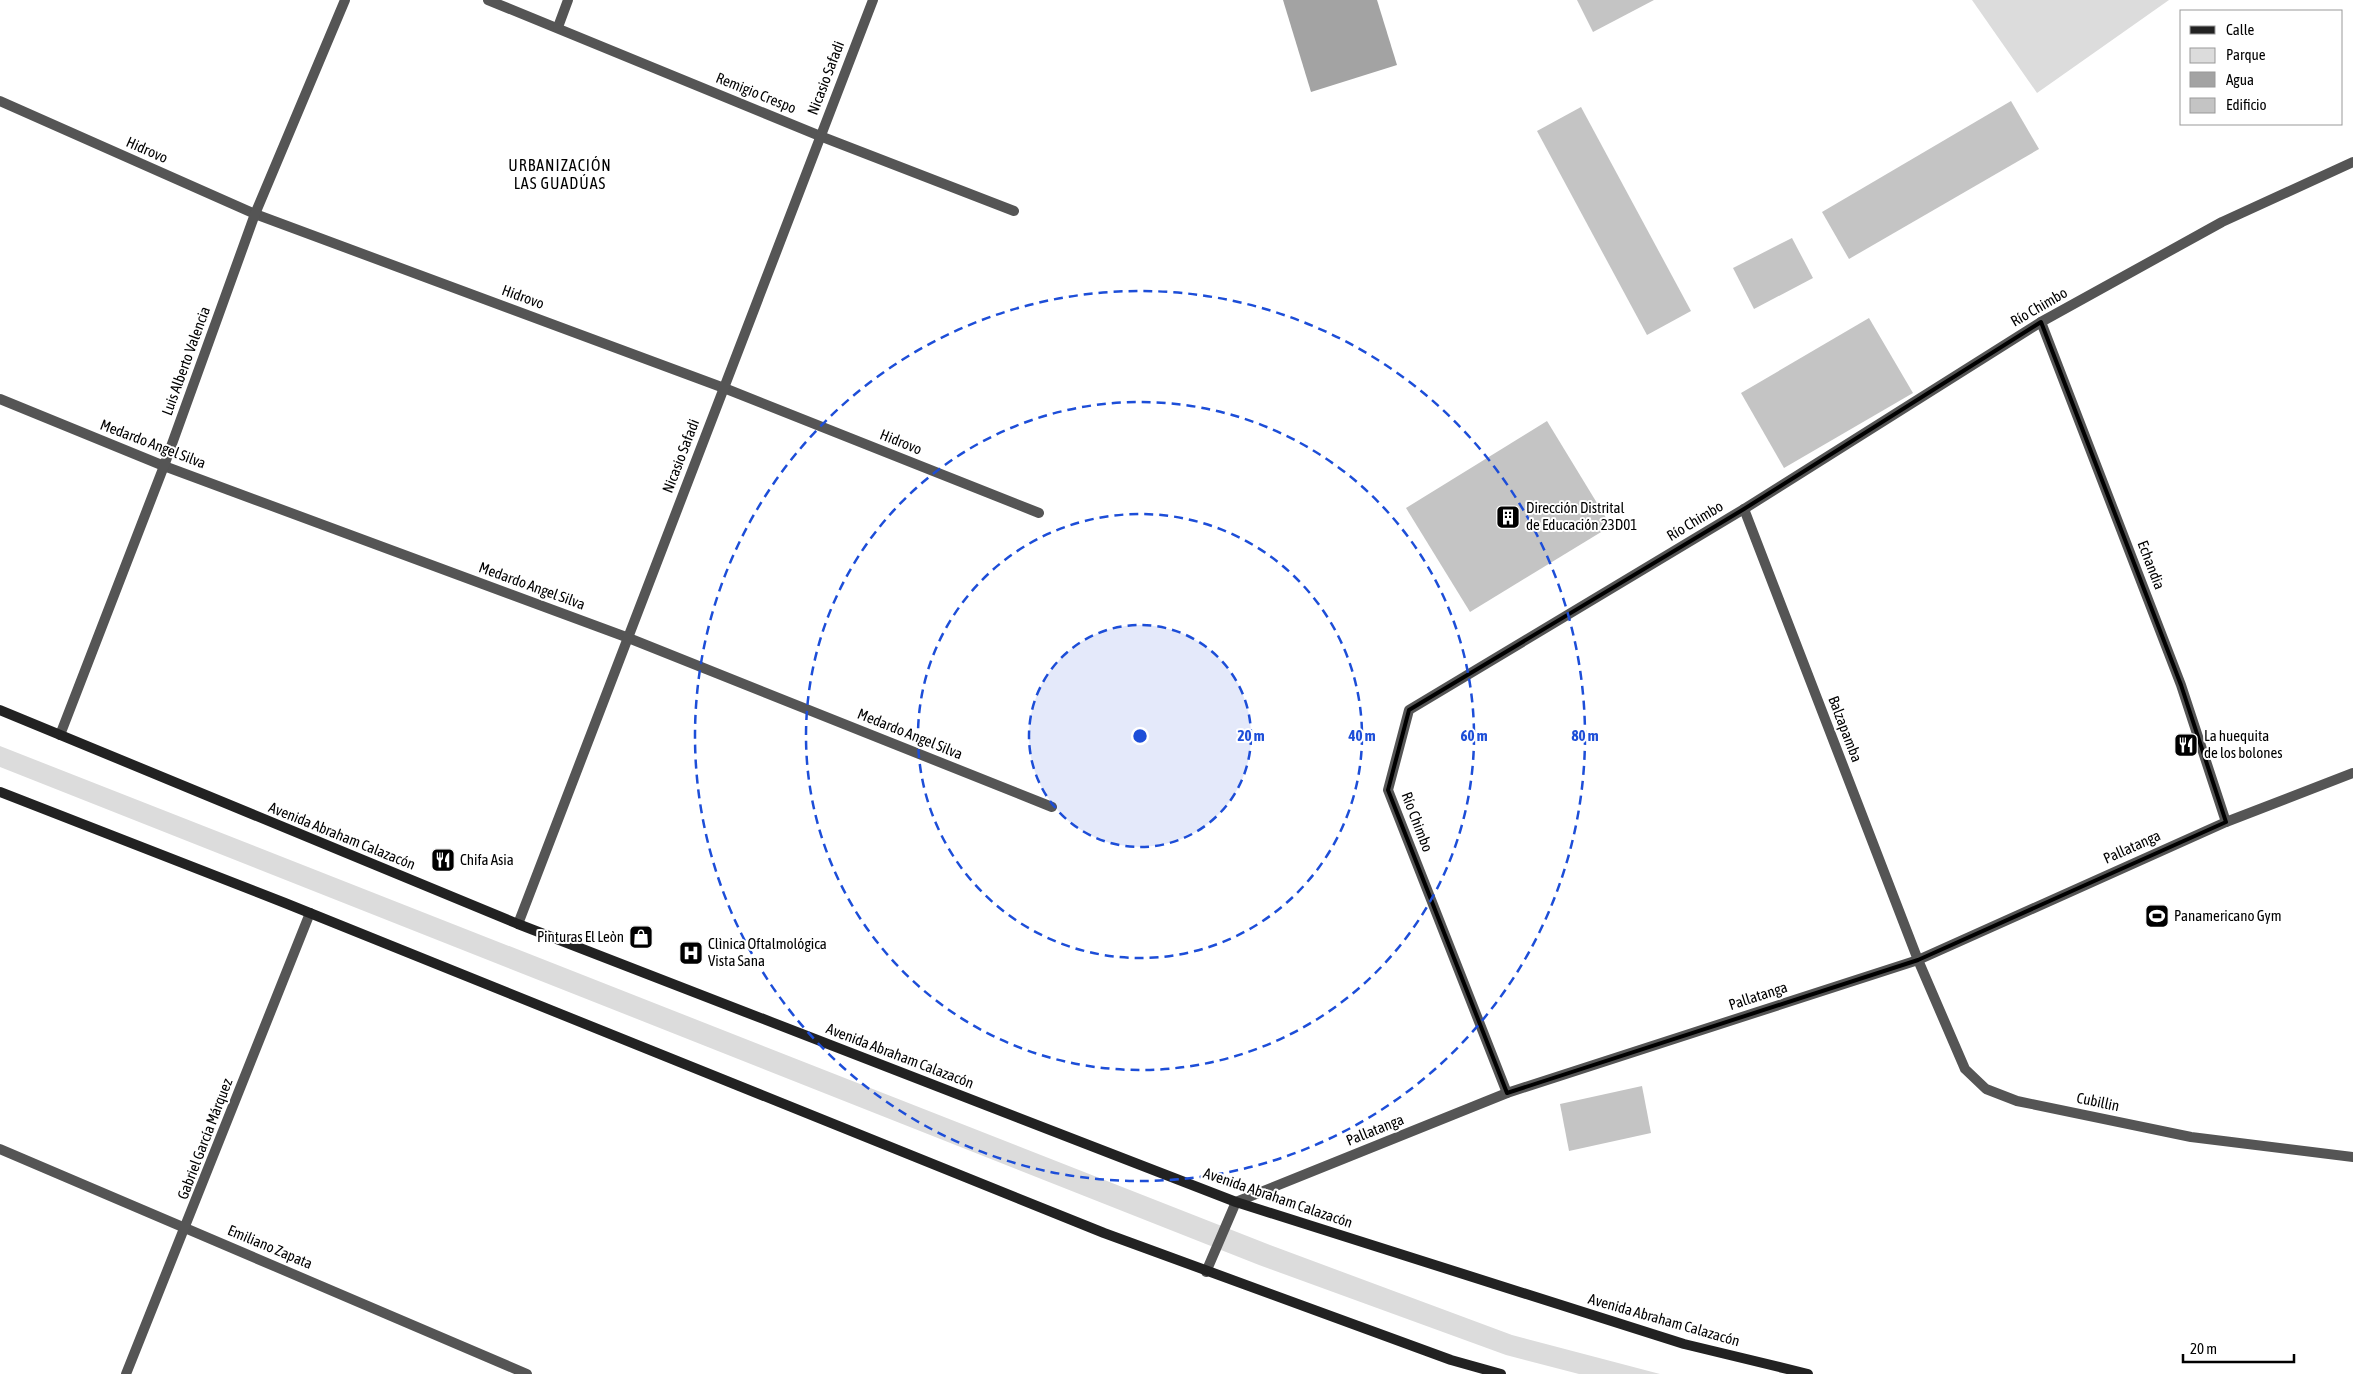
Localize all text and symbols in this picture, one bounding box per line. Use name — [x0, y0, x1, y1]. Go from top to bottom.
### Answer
legend — [2180, 10, 2343, 125]
text: Calle — [2226, 21, 2255, 38]
street label: Nicasio Safadi — [804, 39, 847, 117]
text: Parque — [2226, 46, 2266, 63]
street label: Remigio Crespo — [714, 69, 799, 116]
text: Agua — [2226, 71, 2254, 88]
text: Edificio — [2226, 96, 2267, 113]
street label: Hidrovo — [124, 133, 171, 166]
district label: URBANIZACIÓN LAS GUADÚAS — [508, 156, 612, 192]
street label: Hidrovo — [500, 281, 547, 312]
street label: Río Chimbo — [2007, 284, 2070, 330]
street label: Luis Alberto Valencia — [158, 304, 213, 417]
street label: Medardo Angel Silva — [98, 416, 208, 471]
street label: Nicasio Safadi — [659, 417, 702, 495]
street label: Hidrovo — [878, 425, 925, 458]
street label: Río Chimbo — [1664, 497, 1726, 544]
place label: Dirección Distrital de Educación 23D01 — [1526, 499, 1637, 533]
building icon: Dirección Distrital de Educación 23D01 — [1495, 504, 1521, 530]
street label: Echandia — [2134, 538, 2169, 592]
street label: Medardo Angel Silva — [477, 558, 588, 613]
street label: Balzapamba — [1825, 693, 1866, 764]
street label: Medardo Angel Silva — [855, 705, 965, 762]
centre of rings — [1131, 727, 1149, 745]
text: 20 m — [1238, 727, 1265, 744]
text: 40 m — [1348, 727, 1376, 744]
text: 60 m — [1461, 727, 1488, 744]
text: 80 m — [1572, 727, 1599, 744]
place label: La huequita de los bolones — [2204, 727, 2283, 761]
restaurant icon: La huequita de los bolones — [2173, 732, 2199, 758]
street label: Río Chimbo — [1398, 790, 1437, 854]
street label: Avenida Abraham Calazacón — [266, 798, 418, 873]
street label: Pallatanga — [2101, 826, 2163, 867]
restaurant icon: Chifa Asia — [430, 847, 456, 873]
place label: Chifa Asia — [460, 851, 514, 868]
sports icon: Panamericano Gym — [2144, 903, 2170, 929]
place label: Panamericano Gym — [2174, 907, 2282, 924]
shop icon: Pinturas El Leòn — [628, 924, 654, 950]
place label: Pinturas El Leòn — [537, 928, 624, 945]
place label: Clìnica Oftalmológica Vista Sana — [708, 935, 827, 969]
hospital icon: Clìnica Oftalmológica Vista Sana — [678, 940, 704, 966]
street label: Pallatanga — [1726, 978, 1789, 1013]
street label: Avenida Abraham Calazacón — [824, 1020, 976, 1092]
street label: Gabriel García Márquez — [174, 1075, 236, 1202]
street label: Cubillin — [2075, 1089, 2121, 1114]
street label: Pallatanga — [1344, 1110, 1406, 1149]
street label: Avenida Abraham Calazacón — [1201, 1164, 1355, 1231]
street label: Emiliano Zapata — [225, 1221, 315, 1272]
street label: Avenida Abraham Calazacón — [1587, 1290, 1742, 1349]
scale bar — [2183, 1332, 2294, 1364]
text: 20 m — [2190, 1340, 2217, 1357]

